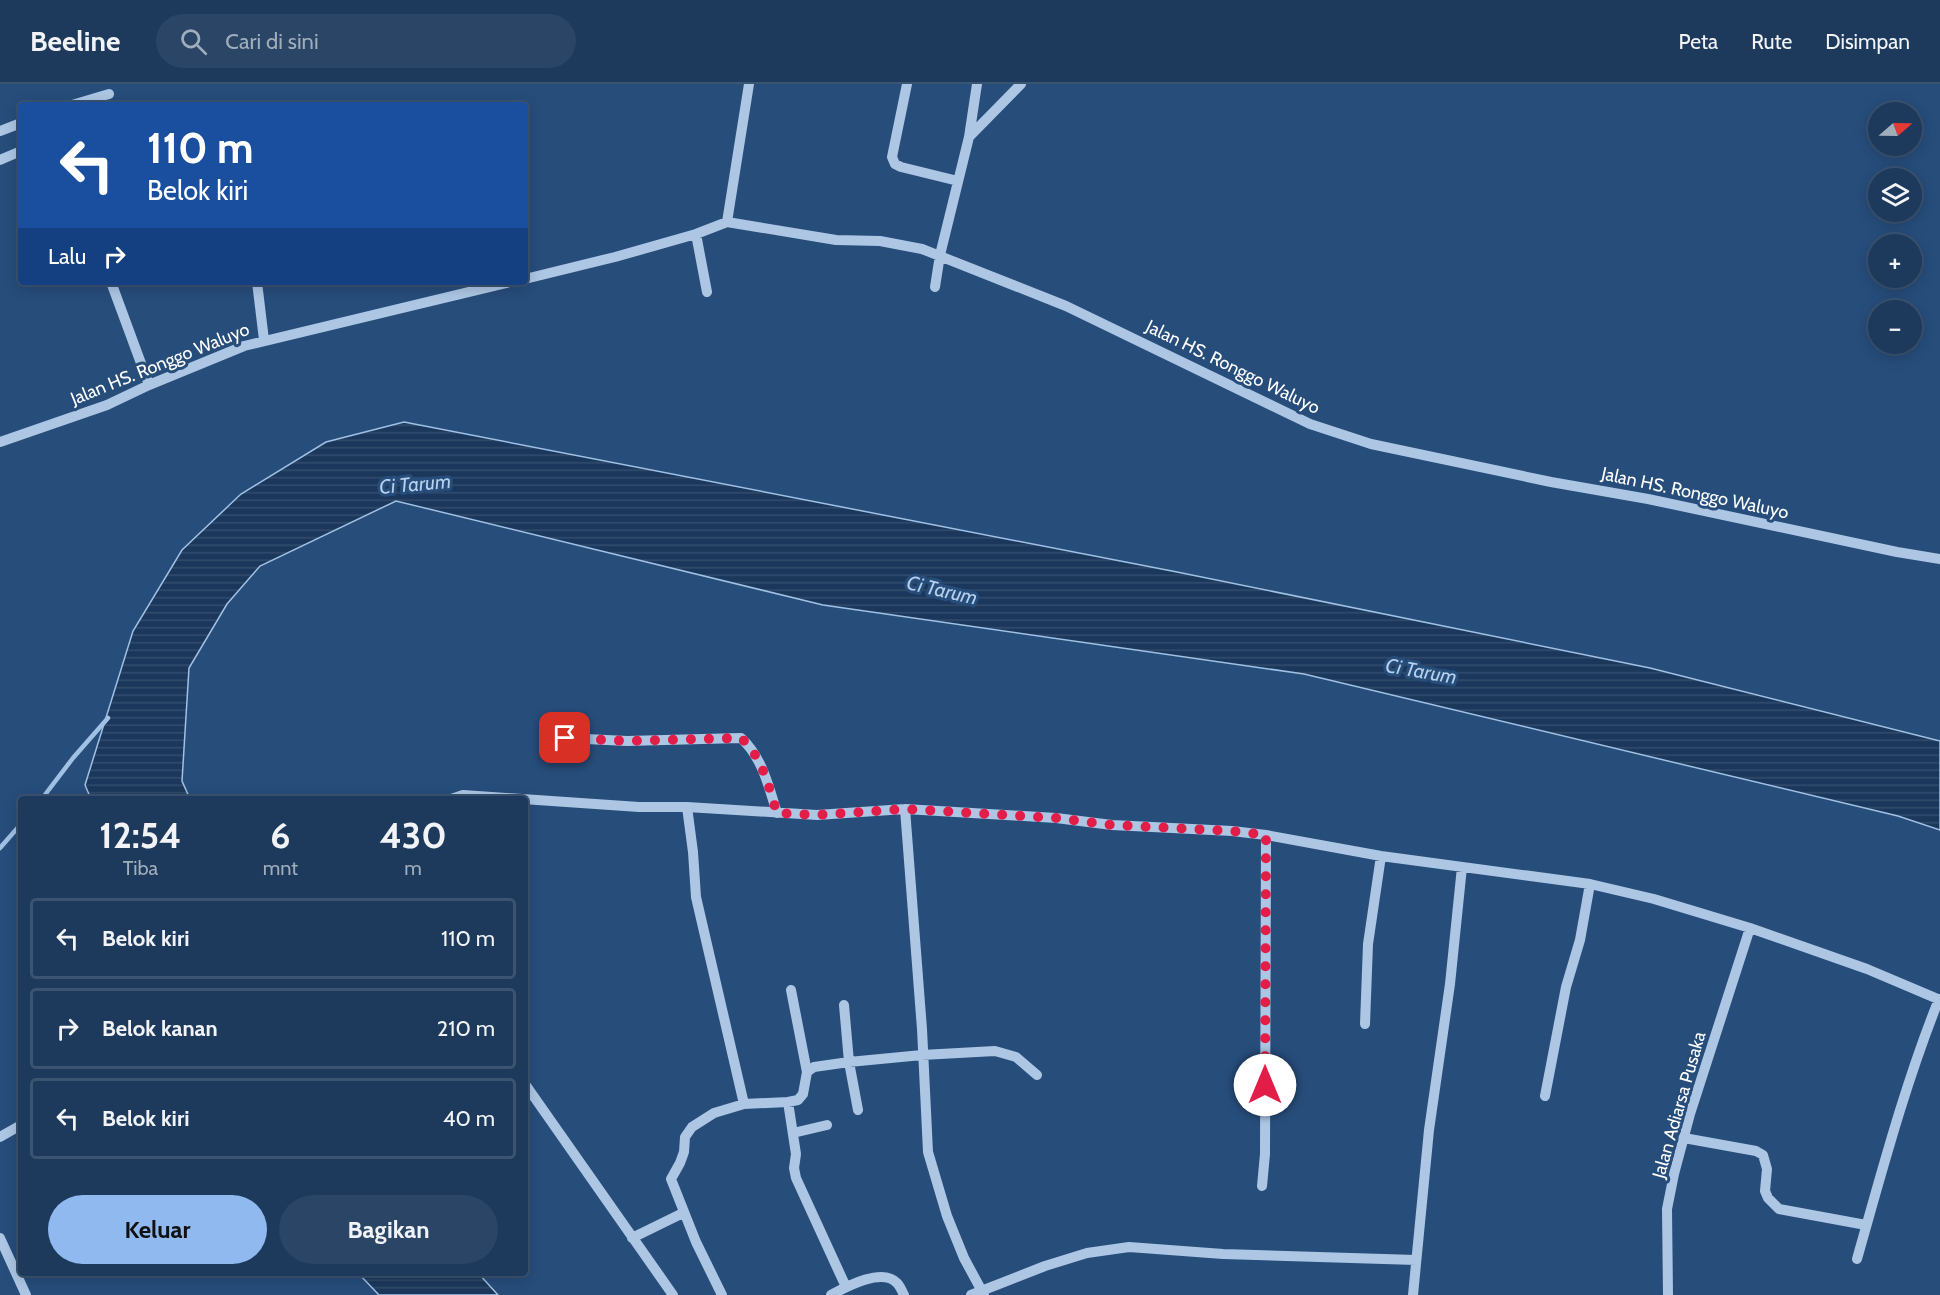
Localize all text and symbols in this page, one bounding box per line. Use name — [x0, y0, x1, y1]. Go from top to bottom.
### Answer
search box — [156, 14, 576, 68]
text: Beeline — [30, 24, 120, 58]
icon: search — [177, 25, 210, 58]
text: Cari di sini — [225, 28, 319, 55]
text: Peta — [1679, 29, 1718, 54]
text: Rute — [1751, 29, 1792, 54]
text: Disimpan — [1825, 29, 1910, 54]
north arrow — [1868, 102, 1922, 156]
map controls — [1868, 102, 1922, 354]
text: 110 m — [147, 122, 254, 174]
icon: left — [48, 126, 126, 204]
button: layers — [1868, 168, 1922, 222]
text: Belok kiri — [147, 174, 248, 207]
button: + — [1868, 234, 1922, 288]
icon: right — [98, 240, 131, 273]
text: Lalu — [48, 243, 86, 270]
button: − — [1868, 300, 1922, 354]
street label: Jalan HS. Ronggo Waluyo — [1142, 315, 1324, 419]
street label: Jalan HS. Ronggo Waluyo — [66, 318, 253, 410]
street label: Jalan HS. Ronggo Waluyo — [1598, 462, 1791, 524]
water label: Ci Tarum — [378, 469, 452, 499]
water label: Ci Tarum — [904, 570, 980, 610]
water label: Ci Tarum — [1384, 653, 1458, 689]
pin — [539, 712, 590, 763]
icon: arrive — [548, 721, 581, 754]
text: 12:54 — [99, 813, 181, 857]
text: 6 — [270, 813, 291, 857]
text: 430 — [379, 813, 447, 857]
text: Tiba — [123, 856, 158, 880]
text: mnt — [263, 856, 298, 880]
text: m — [404, 856, 422, 880]
icon: left — [51, 922, 84, 955]
text: Belok kiri — [102, 925, 189, 952]
text: 110 m — [441, 925, 495, 952]
icon: right — [51, 1012, 84, 1045]
text: Belok kanan — [102, 1015, 218, 1042]
text: 210 m — [437, 1015, 495, 1042]
street label: Jalan Adiarsa Pusaka — [1647, 1029, 1711, 1182]
position arrow — [1233, 1053, 1297, 1117]
icon: left — [51, 1102, 84, 1135]
text: Belok kiri — [102, 1105, 189, 1132]
text: 40 m — [443, 1105, 495, 1132]
button: Keluar — [48, 1195, 267, 1264]
button: Bagikan — [279, 1195, 498, 1264]

